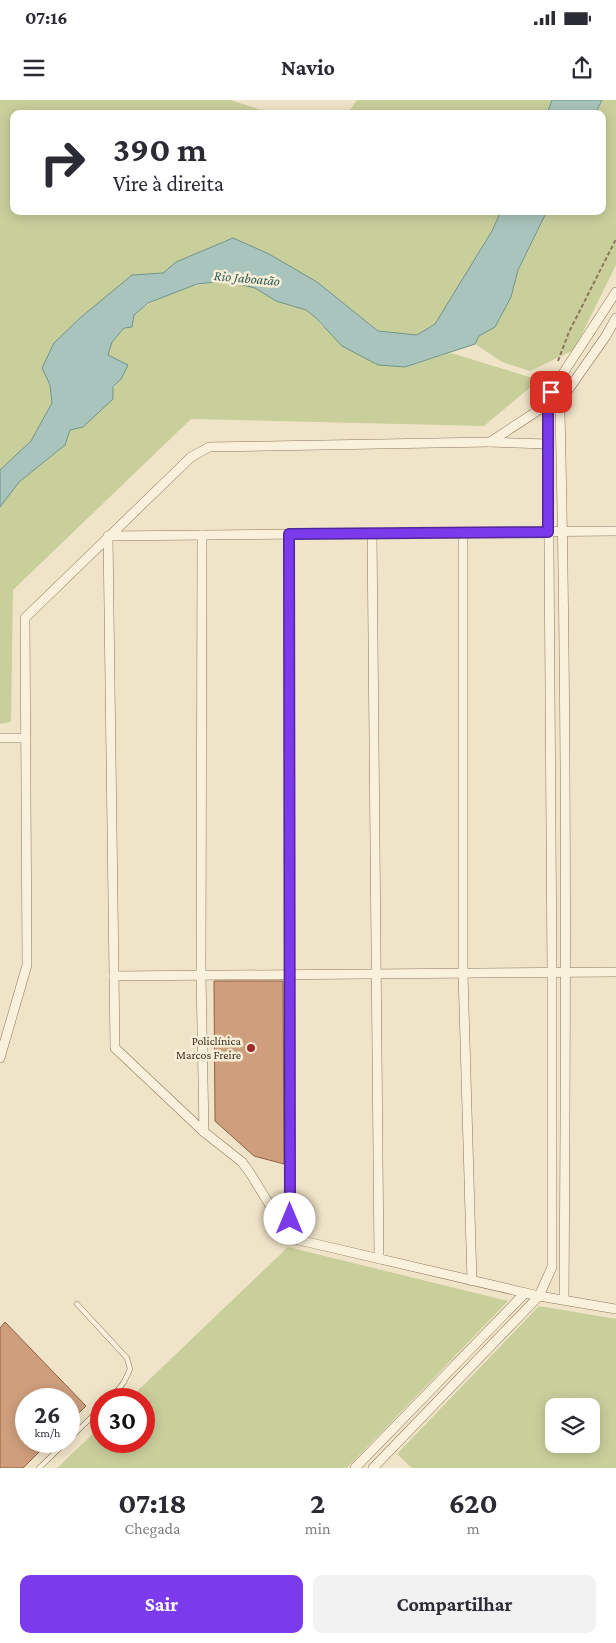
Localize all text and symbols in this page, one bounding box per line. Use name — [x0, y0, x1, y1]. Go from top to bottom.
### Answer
text: 07:16 — [25, 7, 68, 28]
icon: menu — [20, 54, 48, 82]
icon: share — [568, 54, 596, 82]
text: Navio — [281, 55, 335, 80]
icon: right — [30, 130, 95, 195]
text: 390 m — [113, 130, 207, 169]
text: Vire à direita — [113, 171, 224, 196]
water label: Rio Jaboatão — [213, 267, 281, 289]
pin — [530, 371, 572, 413]
icon: arrive — [537, 378, 565, 406]
place label: Policlínica Marcos Freire — [176, 1034, 241, 1062]
marker: Policlínica Marcos Freire — [245, 1042, 257, 1054]
position arrow — [263, 1192, 315, 1244]
speed limit sign: 30 — [90, 1388, 155, 1453]
map controls — [545, 1398, 600, 1453]
button: layers — [545, 1398, 600, 1453]
text: 26 — [34, 1401, 61, 1428]
text: km/h — [35, 1426, 60, 1440]
text: 07:18 — [118, 1486, 187, 1519]
text: 2 — [310, 1486, 325, 1519]
text: 620 — [449, 1486, 498, 1519]
text: Chegada — [124, 1520, 180, 1537]
text: min — [305, 1520, 330, 1537]
text: m — [467, 1520, 480, 1537]
button: Sair — [20, 1575, 303, 1633]
button: Compartilhar — [313, 1575, 596, 1633]

